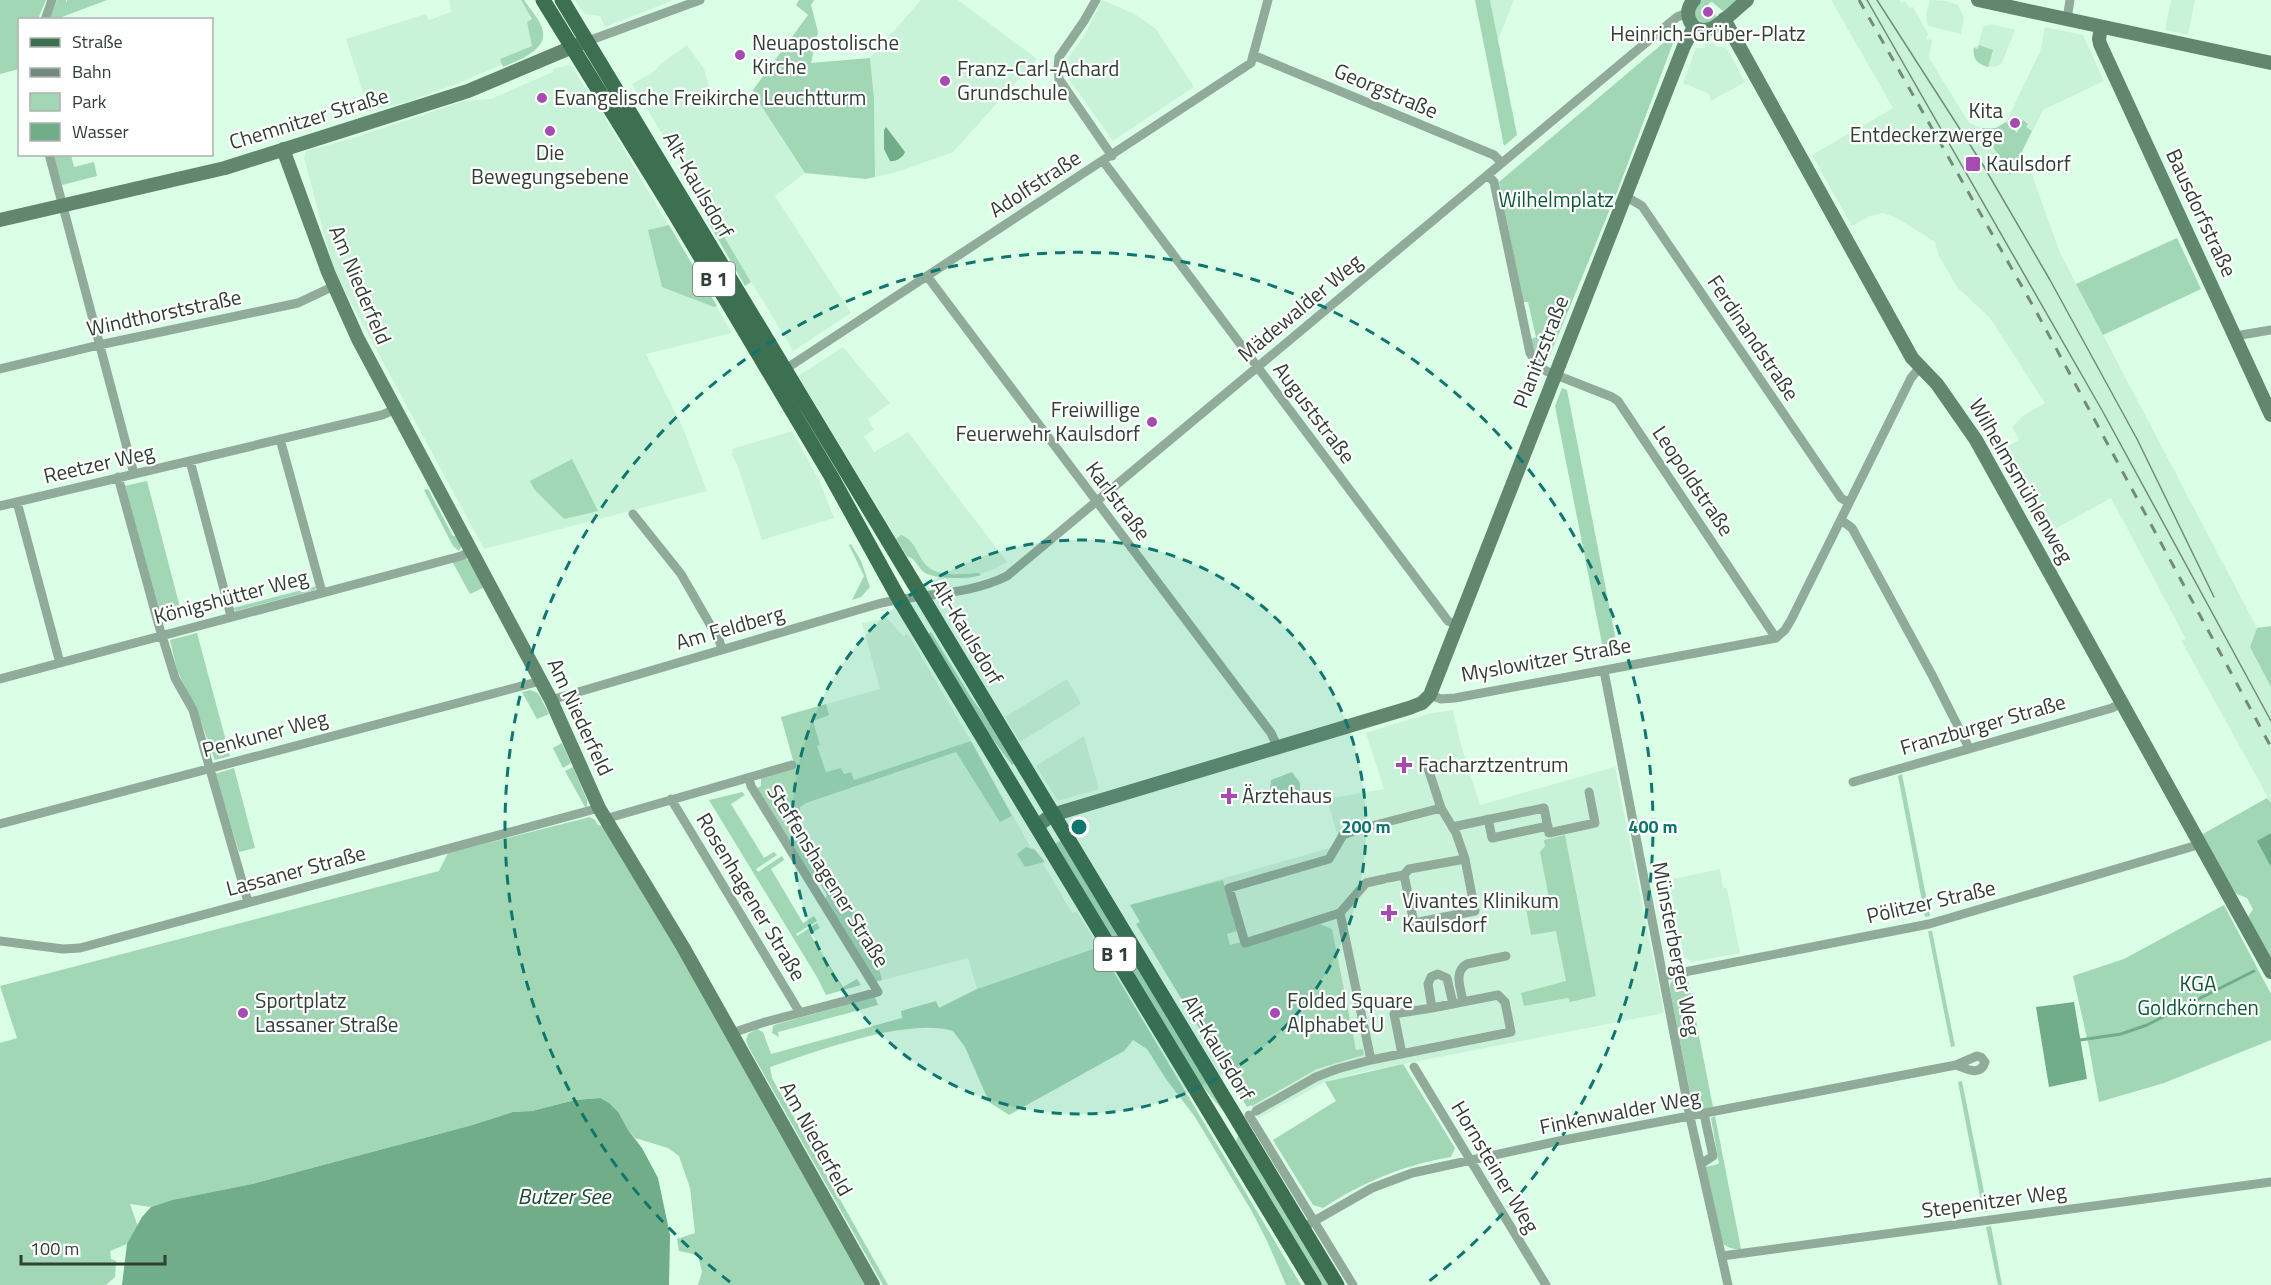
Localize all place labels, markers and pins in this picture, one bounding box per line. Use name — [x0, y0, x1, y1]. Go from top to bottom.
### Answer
marker: Heinrich-Grüber-Platz — [1701, 5, 1715, 19]
place label: Heinrich-Grüber-Platz — [1610, 17, 1806, 49]
place label: Neuapostolische Kirche — [752, 26, 899, 82]
marker: Neuapostolische Kirche — [733, 48, 747, 62]
place label: Franz-Carl-Achard Grundschule — [957, 52, 1119, 108]
marker: Franz-Carl-Achard Grundschule — [938, 74, 952, 88]
place label: Evangelische Freikirche Leuchtturm — [554, 81, 866, 113]
marker: Evangelische Freikirche Leuchtturm — [535, 91, 549, 105]
place label: Kita Entdeckerzwerge — [1850, 94, 2003, 150]
marker: Kita Entdeckerzwerge — [2008, 116, 2022, 130]
marker: Die Bewegungsebene — [543, 124, 557, 138]
place label: Die Bewegungsebene — [471, 136, 629, 192]
place label: Kaulsdorf — [1986, 147, 2071, 179]
marker: Kaulsdorf — [1964, 155, 1982, 173]
place label: Freiwillige Feuerwehr Kaulsdorf — [955, 393, 1140, 449]
marker: Freiwillige Feuerwehr Kaulsdorf — [1145, 415, 1159, 429]
place label: Facharztzentrum — [1418, 748, 1569, 780]
marker: Facharztzentrum — [1395, 756, 1413, 774]
place label: Ärztehaus — [1242, 779, 1332, 811]
marker: Ärztehaus — [1220, 787, 1238, 805]
centre of rings — [1069, 817, 1089, 837]
place label: Vivantes Klinikum Kaulsdorf — [1402, 884, 1559, 940]
marker: Vivantes Klinikum Kaulsdorf — [1380, 904, 1398, 922]
place label: Sportplatz Lassaner Straße — [255, 984, 398, 1040]
place label: Folded Square Alphabet U — [1287, 984, 1413, 1040]
marker: Sportplatz Lassaner Straße — [236, 1006, 250, 1020]
marker: Folded Square Alphabet U — [1268, 1006, 1282, 1020]

